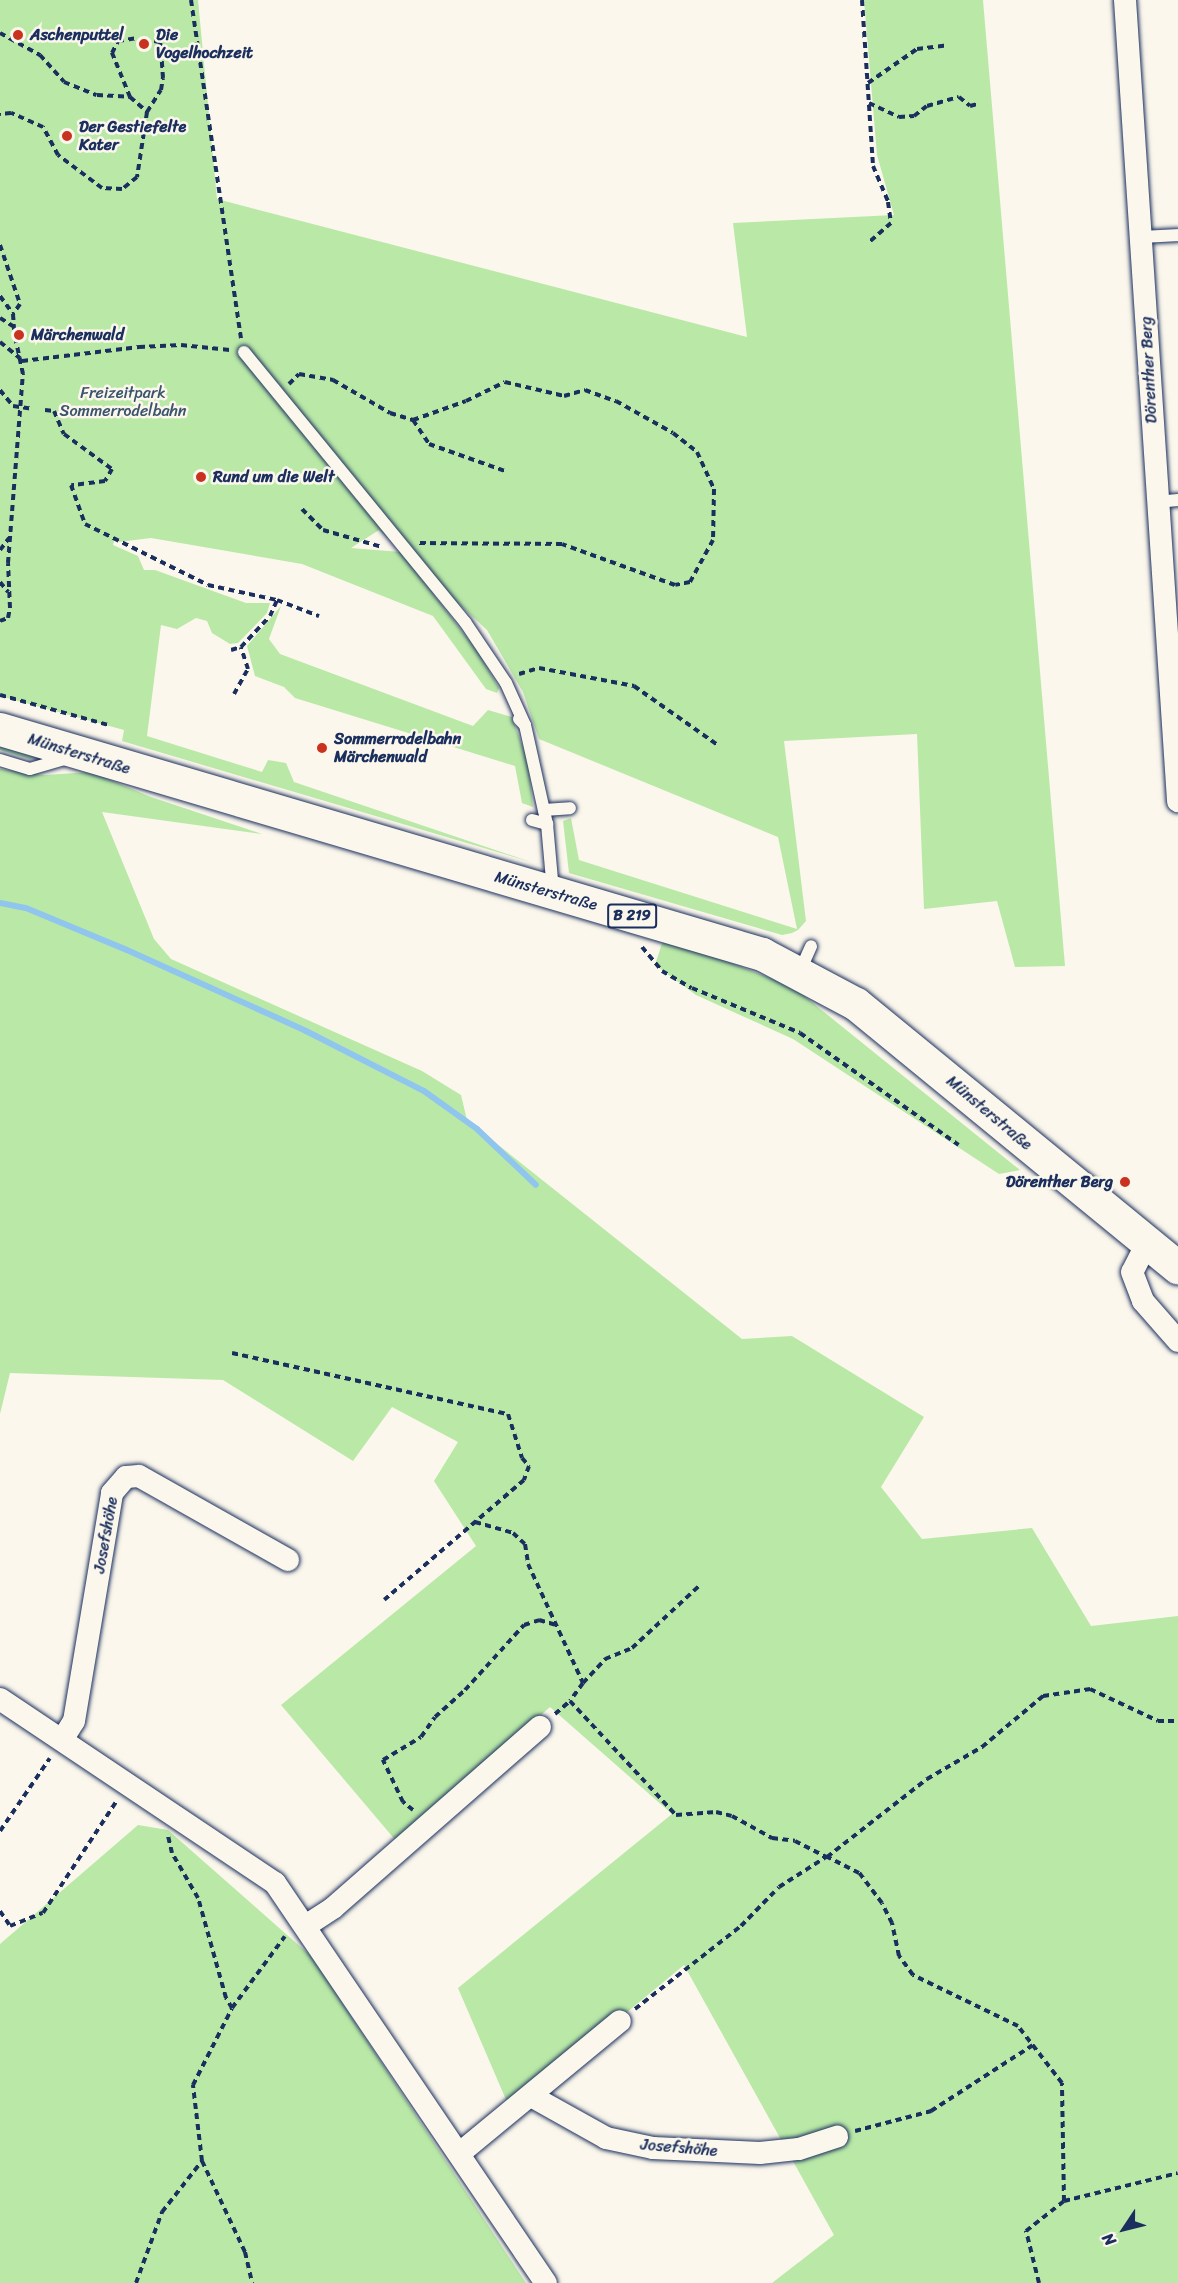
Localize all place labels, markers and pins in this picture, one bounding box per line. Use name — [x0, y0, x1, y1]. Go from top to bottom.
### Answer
place label: Aschenputtel — [30, 25, 124, 45]
place label: Die Vogelhochzeit — [156, 25, 253, 63]
marker: Aschenputtel — [11, 28, 25, 42]
marker: Die Vogelhochzeit — [137, 37, 151, 51]
place label: Der Gestiefelte Kater — [79, 117, 187, 155]
marker: Der Gestiefelte Kater — [60, 129, 74, 143]
place label: Märchenwald — [31, 325, 124, 345]
marker: Märchenwald — [12, 328, 26, 342]
place label: Rund um die Welt — [213, 467, 335, 487]
marker: Rund um die Welt — [194, 470, 208, 484]
place label: Sommerrodelbahn Märchenwald — [334, 729, 461, 767]
marker: Sommerrodelbahn Märchenwald — [315, 741, 329, 755]
place label: Dörenther Berg — [1005, 1172, 1113, 1192]
marker: Dörenther Berg — [1118, 1175, 1132, 1189]

